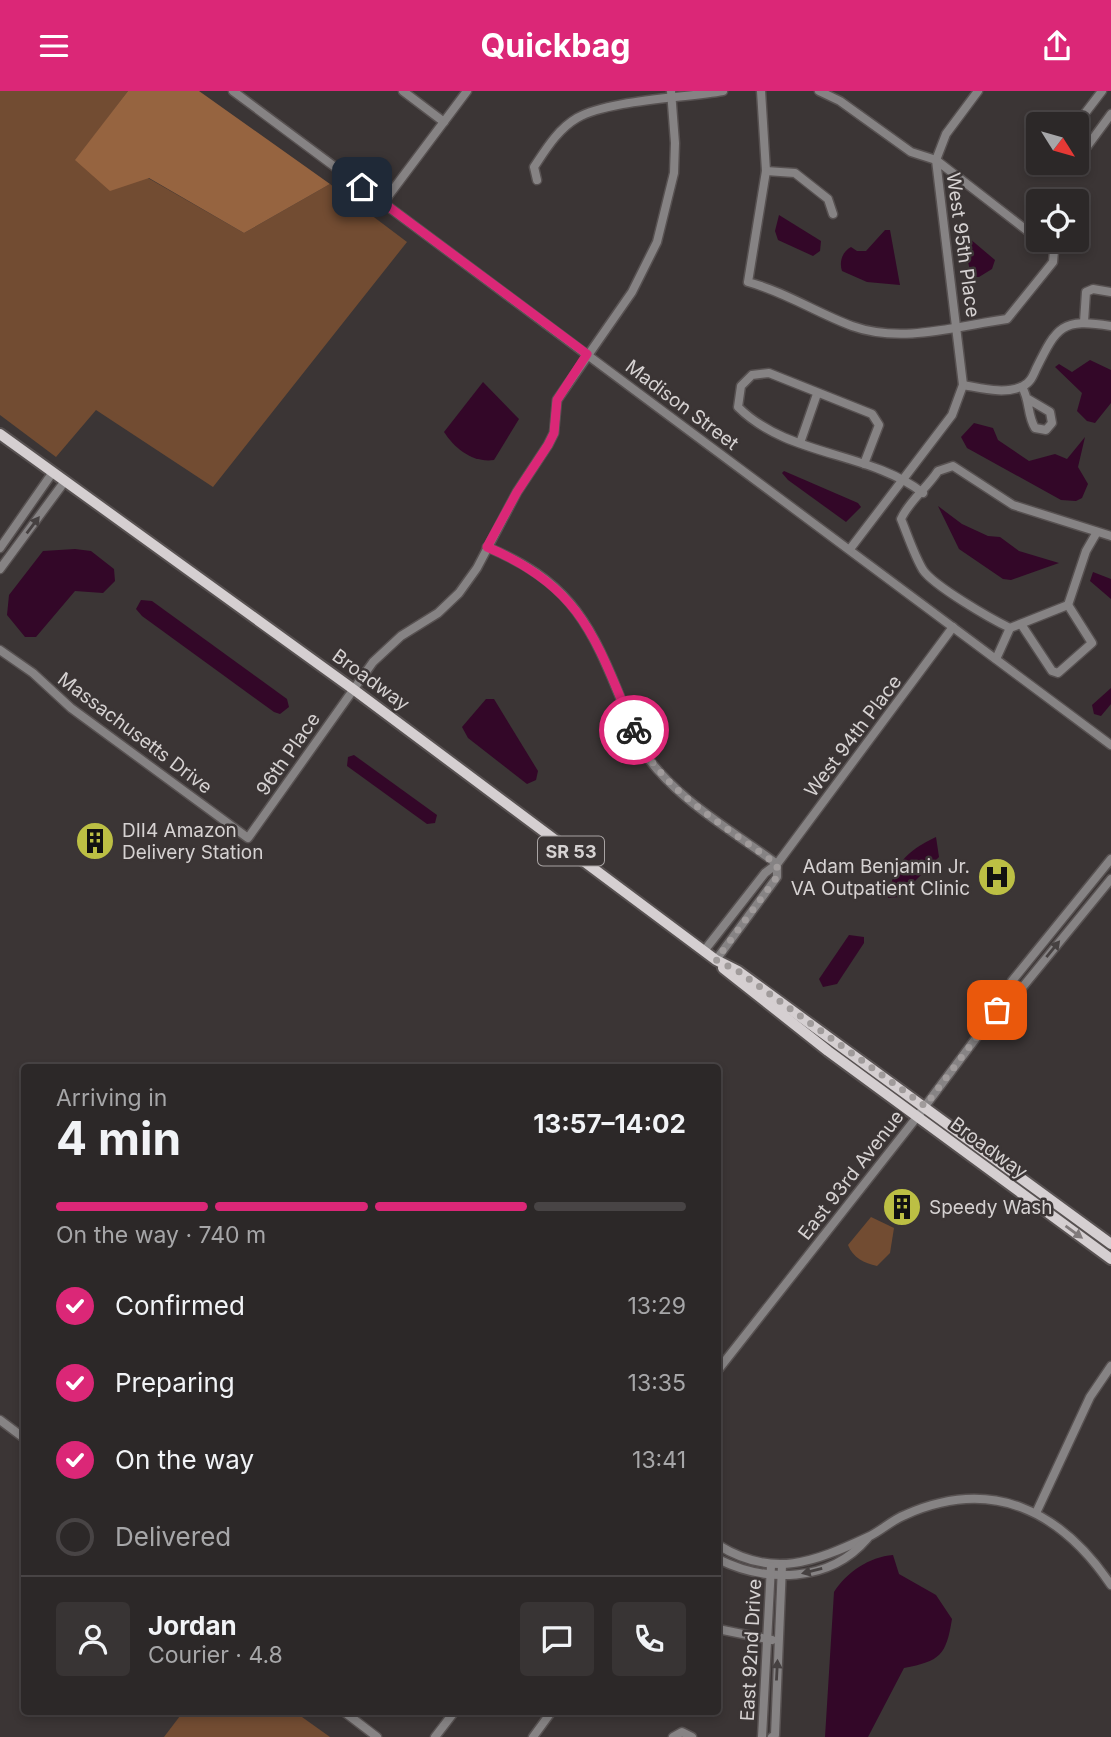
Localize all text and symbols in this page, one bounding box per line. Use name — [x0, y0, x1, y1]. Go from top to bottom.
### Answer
text: Quickbag — [480, 26, 631, 65]
icon: menu — [35, 27, 73, 65]
icon: share — [1038, 27, 1076, 65]
north arrow — [1026, 112, 1088, 175]
map controls — [1026, 112, 1089, 252]
pin — [332, 157, 392, 217]
icon: home — [343, 168, 381, 206]
street label: West 95th Place — [941, 171, 985, 319]
button: locate — [1026, 189, 1089, 252]
street label: Madison Street — [621, 355, 743, 455]
one-way arrow — [25, 516, 39, 534]
street label: Broadway — [328, 644, 414, 716]
street label: Massachusetts Drive — [53, 667, 217, 799]
street label: West 94th Place — [800, 671, 906, 801]
courier — [599, 695, 669, 765]
street label: 96th Place — [251, 708, 325, 800]
icon: bike — [615, 711, 653, 749]
place label: DII4 Amazon Delivery Station — [122, 819, 263, 864]
building icon: DII4 Amazon Delivery Station — [74, 820, 116, 862]
road number: SR 53 — [538, 837, 604, 865]
place label: Adam Benjamin Jr. VA Outpatient Clinic — [791, 855, 970, 900]
hospital icon: Adam Benjamin Jr. VA Outpatient Clinic — [976, 856, 1018, 898]
one-way arrow — [1045, 941, 1060, 958]
pin — [967, 980, 1027, 1040]
icon: bag — [978, 991, 1016, 1029]
text: Arriving in — [56, 1084, 167, 1112]
street label: East 93rd Avenue — [793, 1106, 909, 1244]
text: 13:57–14:02 — [533, 1108, 686, 1139]
text: 4 min — [56, 1110, 181, 1166]
street label: Broadway — [946, 1112, 1032, 1184]
building icon: Speedy Wash — [881, 1186, 923, 1228]
place label: Speedy Wash — [929, 1196, 1052, 1219]
text: On the way · 740 m — [56, 1221, 266, 1249]
one-way arrow — [1065, 1224, 1083, 1238]
icon: check — [56, 1287, 94, 1325]
text: Confirmed — [115, 1290, 245, 1321]
text: 13:29 — [628, 1292, 686, 1320]
icon: check — [56, 1364, 94, 1402]
text: Preparing — [115, 1367, 235, 1398]
text: 13:35 — [628, 1369, 686, 1397]
icon: check — [56, 1441, 94, 1479]
text: On the way — [115, 1444, 254, 1475]
text: 13:41 — [632, 1446, 686, 1474]
text: Delivered — [115, 1521, 231, 1552]
one-way arrow — [801, 1566, 823, 1577]
street label: East 92nd Drive — [736, 1578, 766, 1722]
button: person — [56, 1602, 130, 1676]
button: chat — [520, 1602, 594, 1676]
button: phone — [612, 1602, 686, 1676]
text: Jordan — [148, 1610, 237, 1641]
text: Courier · 4.8 — [148, 1641, 283, 1669]
one-way arrow — [772, 1659, 783, 1681]

